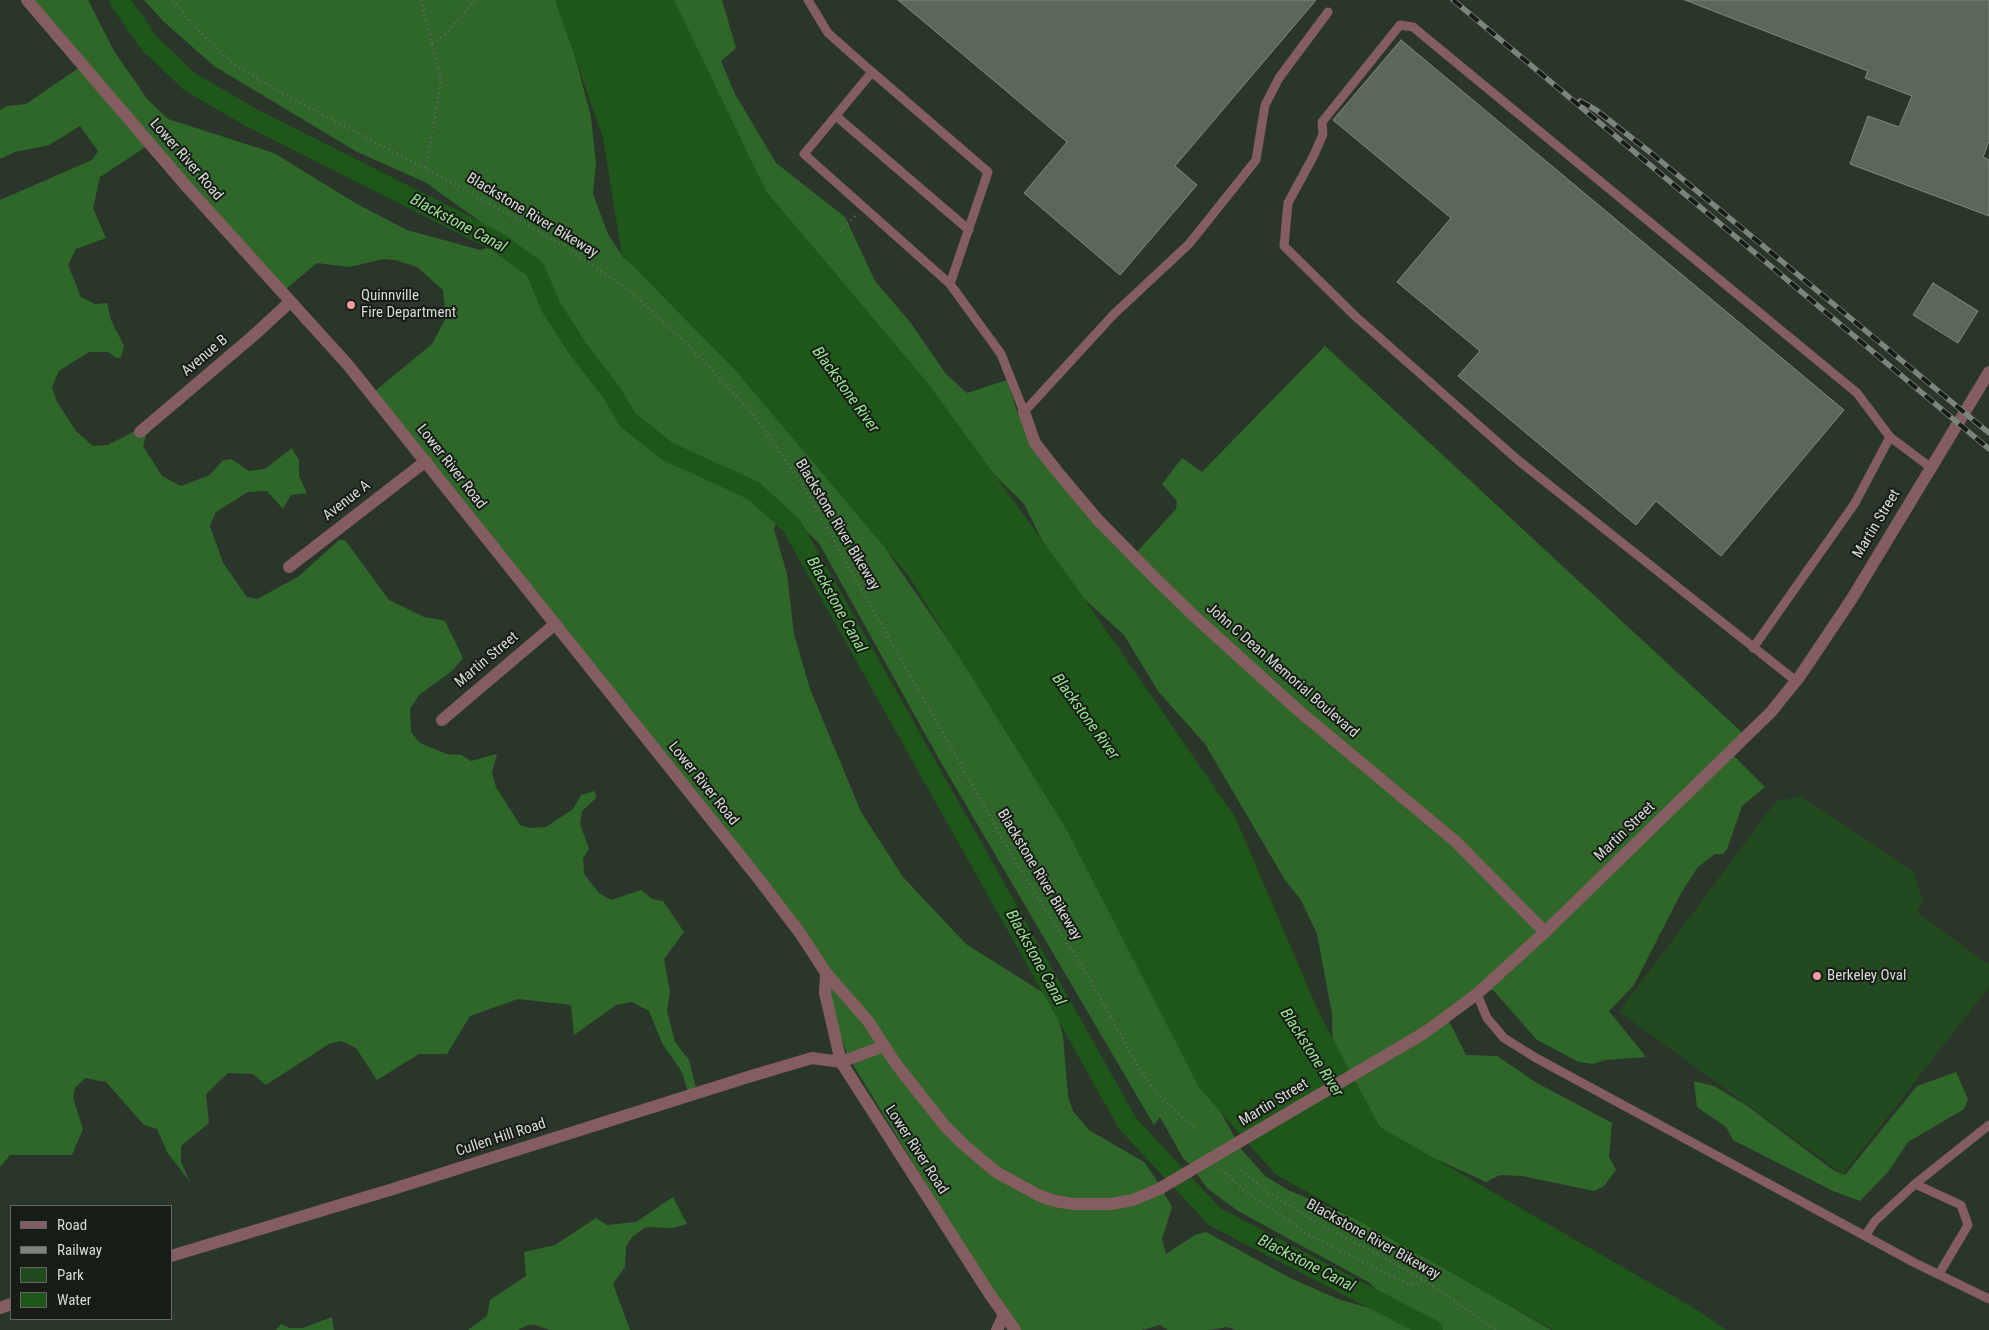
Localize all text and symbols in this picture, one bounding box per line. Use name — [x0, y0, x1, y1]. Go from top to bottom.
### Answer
street label: Lower River Road — [146, 115, 226, 205]
street label: Blackstone River Bikeway — [463, 170, 601, 262]
water label: Blackstone Canal — [407, 191, 509, 257]
place label: Quinnville Fire Department — [361, 287, 456, 322]
marker: Quinnville Fire Department — [345, 299, 357, 311]
street label: Avenue B — [178, 331, 232, 381]
water label: Blackstone River — [807, 343, 883, 437]
street label: Lower River Road — [412, 421, 490, 513]
street label: Blackstone River Bikeway — [791, 456, 883, 594]
street label: Avenue A — [320, 477, 374, 525]
street label: Martin Street — [1849, 486, 1905, 562]
water label: Blackstone Canal — [802, 554, 870, 656]
street label: John C Dean Memorial Boulevard — [1202, 600, 1362, 742]
street label: Martin Street — [452, 628, 522, 692]
water label: Blackstone River — [1047, 670, 1123, 764]
street label: Lower River Road — [664, 739, 742, 829]
street label: Martin Street — [1591, 799, 1659, 865]
street label: Blackstone River Bikeway — [993, 806, 1085, 944]
water label: Blackstone Canal — [1001, 907, 1069, 1009]
place label: Berkeley Oval — [1827, 967, 1906, 985]
marker: Berkeley Oval — [1811, 970, 1823, 982]
water label: Blackstone River — [1275, 1005, 1347, 1101]
street label: Martin Street — [1236, 1075, 1312, 1131]
street label: Lower River Road — [881, 1102, 951, 1198]
street label: Cullen Hill Road — [454, 1115, 548, 1161]
street label: Blackstone River Bikeway — [1303, 1196, 1443, 1284]
legend — [10, 1205, 172, 1320]
text: Road — [57, 1216, 87, 1234]
water label: Blackstone Canal — [1254, 1231, 1358, 1297]
text: Railway — [57, 1241, 102, 1259]
text: Park — [57, 1266, 84, 1284]
text: Water — [57, 1291, 91, 1309]

